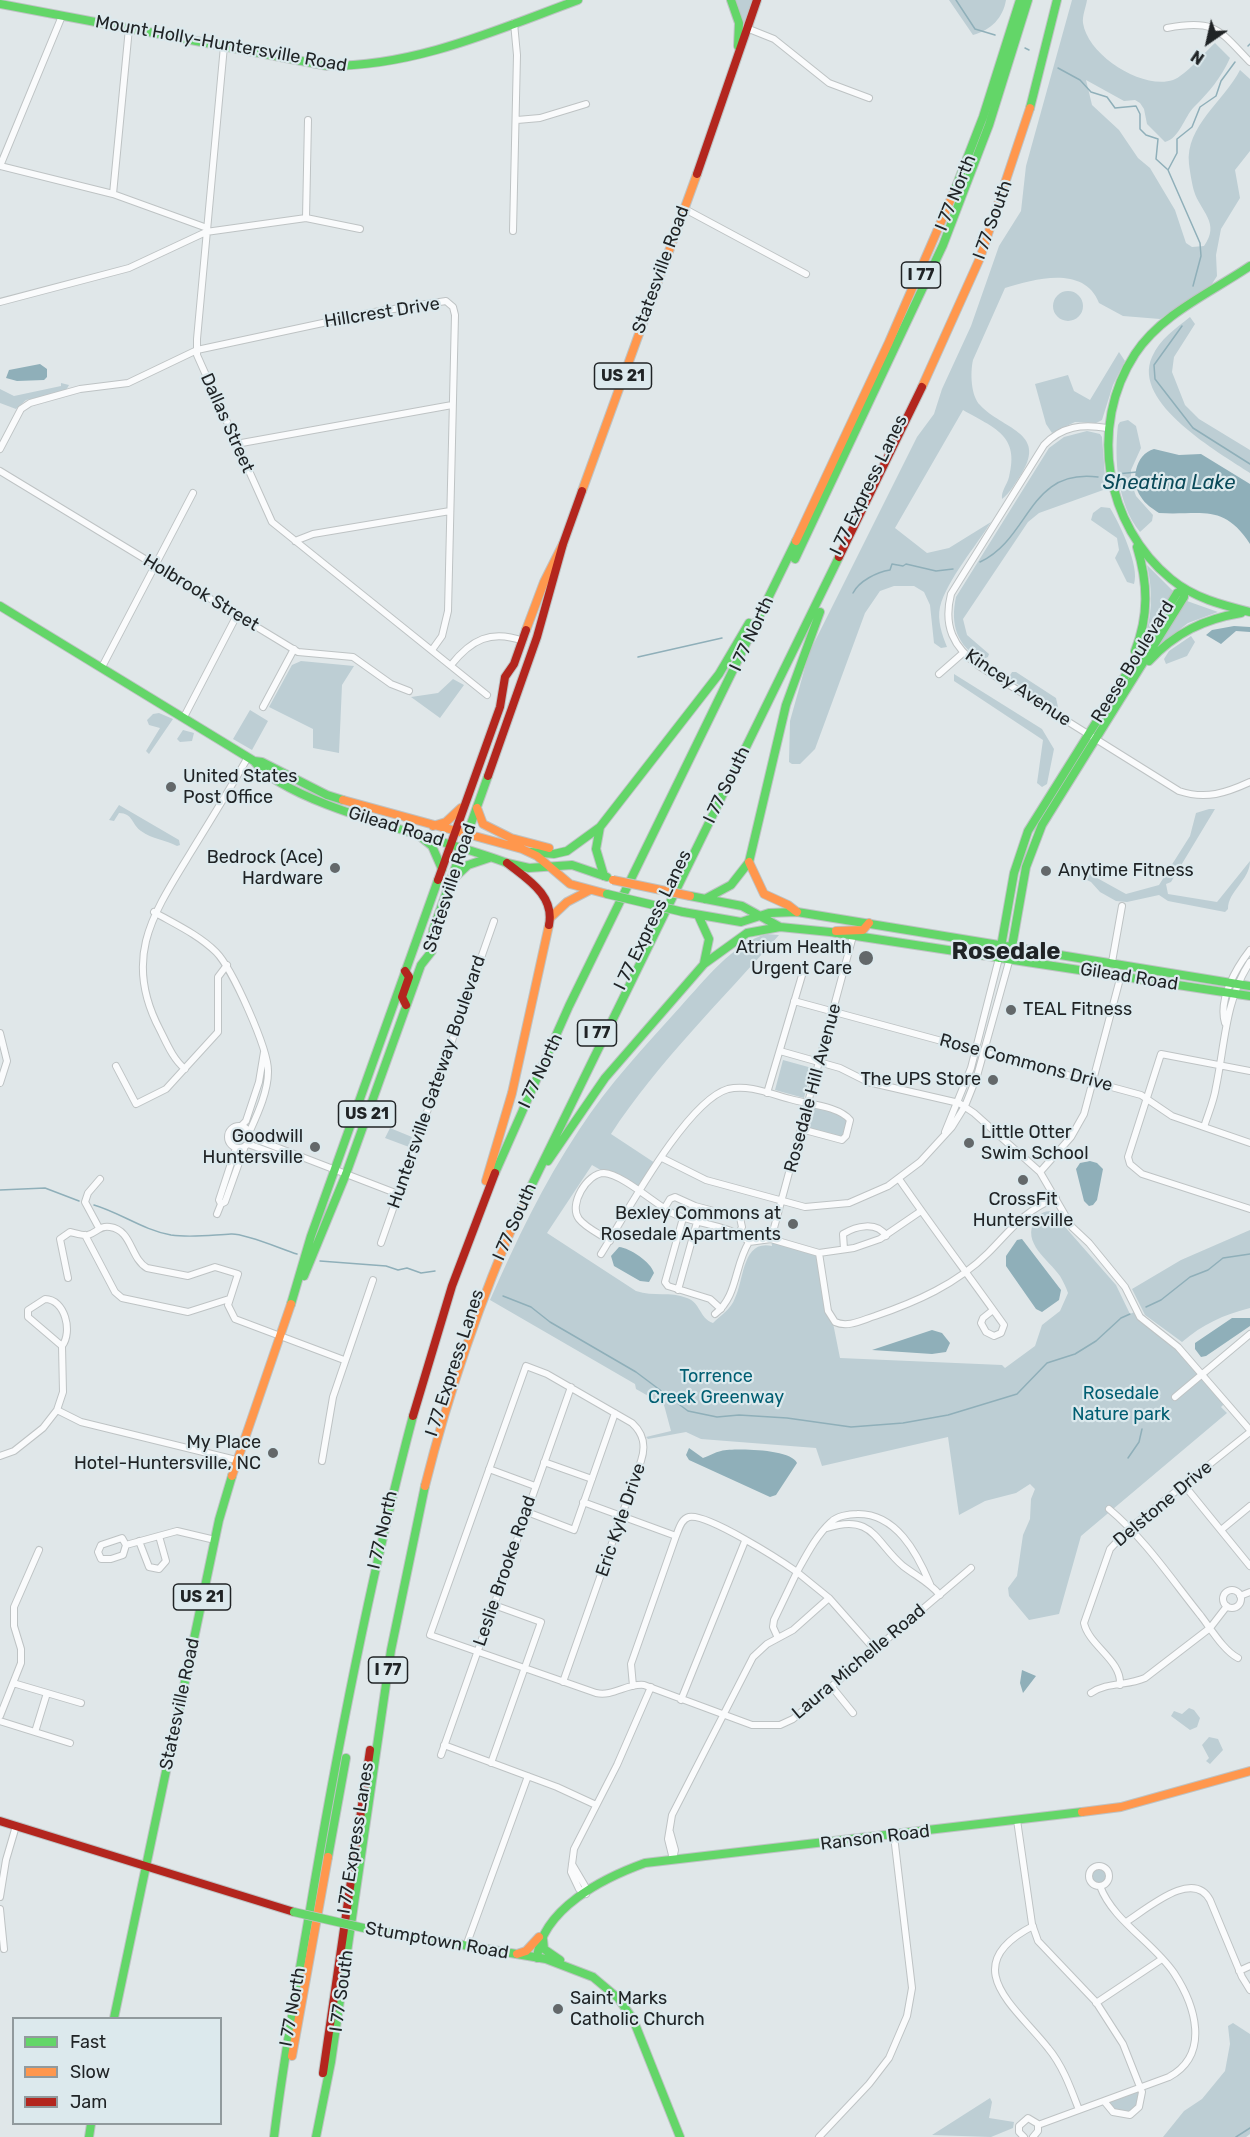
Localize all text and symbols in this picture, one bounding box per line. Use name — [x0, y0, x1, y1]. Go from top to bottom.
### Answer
street label: Mount Holly-Huntersville Road — [93, 11, 349, 77]
north arrow — [1178, 12, 1238, 72]
text: N — [1188, 46, 1208, 68]
street label: I 77 North — [931, 152, 981, 234]
street label: I 77 South — [969, 178, 1017, 262]
street label: Statesville Road — [628, 203, 694, 337]
road number: I 77 — [902, 262, 940, 288]
street label: Hillcrest Drive — [323, 293, 441, 333]
road number: US 21 — [594, 363, 652, 389]
street label: Dallas Street — [195, 370, 259, 476]
street label: I 77 Express Lanes — [826, 411, 912, 559]
water label: Sheatina Lake — [1103, 471, 1235, 495]
street label: Holbrook Street — [139, 550, 263, 636]
street label: I 77 North — [725, 593, 779, 675]
street label: Reese Boulevard — [1087, 597, 1179, 727]
street label: Kincey Avenue — [961, 645, 1075, 731]
street label: I 77 South — [699, 743, 755, 827]
place label: United States Post Office — [183, 766, 298, 808]
marker: United States Post Office — [164, 780, 178, 794]
street label: Gilead Road — [346, 802, 446, 852]
street label: Statesville Road — [419, 821, 481, 955]
street label: I 77 Express Lanes — [610, 846, 696, 994]
place label: Bedrock (Ace) Hardware — [207, 847, 323, 890]
place label: Anytime Fitness — [1058, 860, 1194, 882]
marker: Bedrock (Ace) Hardware — [328, 861, 342, 875]
marker: Anytime Fitness — [1039, 864, 1053, 878]
place label: Atrium Health Urgent Care — [736, 937, 852, 980]
district label: Rosedale — [951, 938, 1061, 966]
marker: Atrium Health Urgent Care — [857, 949, 875, 967]
street label: Huntersville Gateway Boulevard — [383, 953, 491, 1211]
street label: Gilead Road — [1079, 959, 1179, 995]
place label: TEAL Fitness — [1023, 999, 1132, 1021]
street label: Rosedale Hill Avenue — [780, 1001, 846, 1175]
marker: TEAL Fitness — [1004, 1003, 1018, 1017]
road number: I 77 — [578, 1020, 616, 1046]
street label: I 77 North — [514, 1030, 568, 1112]
street label: Rose Commons Drive — [937, 1030, 1115, 1096]
place label: The UPS Store — [860, 1069, 981, 1091]
marker: The UPS Store — [986, 1073, 1000, 1087]
road number: US 21 — [338, 1101, 395, 1127]
place label: Little Otter Swim School — [981, 1122, 1089, 1164]
place label: Goodwill Huntersville — [203, 1126, 303, 1168]
marker: Little Otter Swim School — [962, 1136, 976, 1150]
marker: Goodwill Huntersville — [308, 1140, 322, 1154]
marker: CrossFit Huntersville — [1016, 1173, 1030, 1187]
street label: I 77 South — [488, 1180, 542, 1264]
place label: CrossFit Huntersville — [973, 1189, 1073, 1232]
place label: Bexley Commons at Rosedale Apartments — [601, 1203, 781, 1246]
marker: Bexley Commons at Rosedale Apartments — [786, 1217, 800, 1231]
street label: I 77 Express Lanes — [421, 1287, 489, 1439]
park label: Torrence Creek Greenway — [648, 1366, 784, 1408]
park label: Rosedale Nature park — [1072, 1383, 1170, 1426]
place label: My Place Hotel-Huntersville, NC — [74, 1432, 261, 1474]
marker: My Place Hotel-Huntersville, NC — [266, 1446, 280, 1460]
street label: Delstone Drive — [1109, 1456, 1217, 1552]
street label: Eric Kyle Drive — [592, 1460, 650, 1580]
street label: I 77 North — [363, 1489, 403, 1571]
street label: Leslie Brooke Road — [469, 1493, 541, 1649]
road number: US 21 — [174, 1584, 230, 1610]
street label: Laura Michelle Road — [788, 1600, 930, 1724]
street label: Statesville Road — [155, 1636, 205, 1772]
road number: I 77 — [368, 1657, 408, 1683]
street label: I 77 Express Lanes — [333, 1761, 379, 1915]
street label: Ranson Road — [819, 1821, 931, 1855]
street label: Stumptown Road — [364, 1918, 510, 1964]
street label: I 77 South — [326, 1949, 358, 2033]
street label: I 77 North — [275, 1966, 311, 2048]
place label: Saint Marks Catholic Church — [570, 1988, 705, 2030]
marker: Saint Marks Catholic Church — [551, 2002, 565, 2016]
legend — [12, 2017, 222, 2125]
text: Fast — [70, 2031, 106, 2053]
text: Slow — [70, 2061, 110, 2083]
text: Jam — [70, 2091, 107, 2113]

